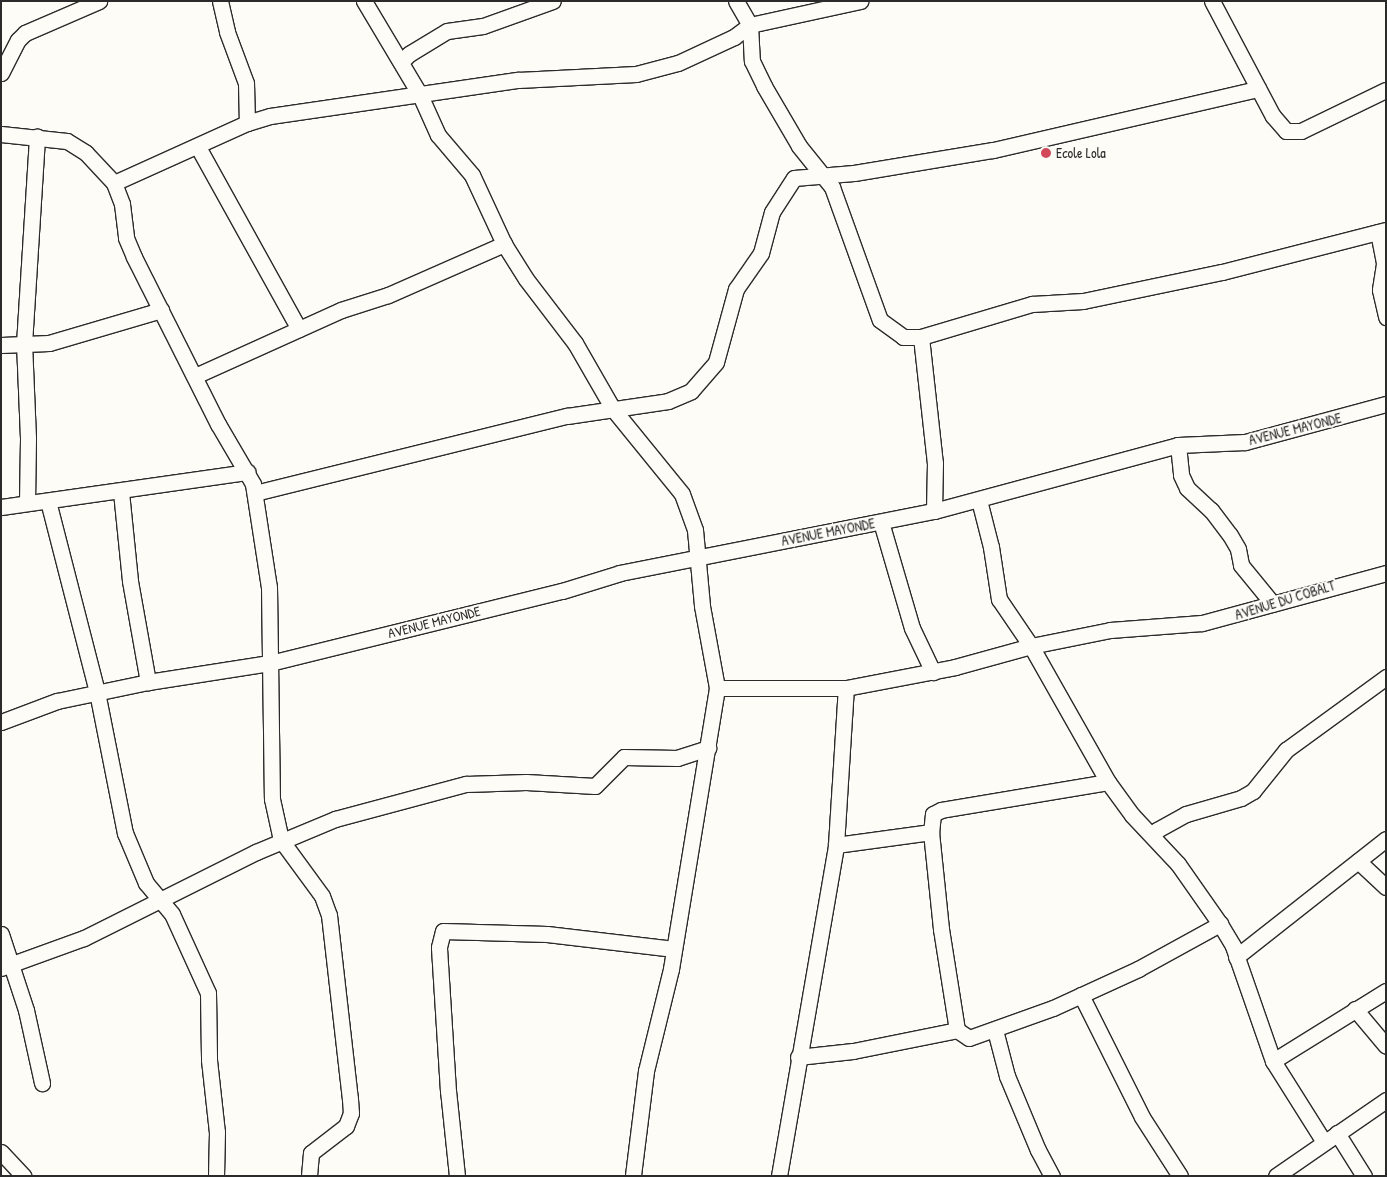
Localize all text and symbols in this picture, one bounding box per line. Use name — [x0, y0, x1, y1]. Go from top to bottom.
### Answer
place label: Ecole Lola — [1056, 145, 1106, 161]
marker: Ecole Lola — [1040, 147, 1052, 159]
street label: AVENUE MAYONDE — [1247, 409, 1343, 449]
street label: AVENUE MAYONDE — [780, 515, 876, 549]
street label: AVENUE DU COBALT — [1233, 577, 1337, 623]
street label: AVENUE MAYONDE — [386, 602, 482, 642]

